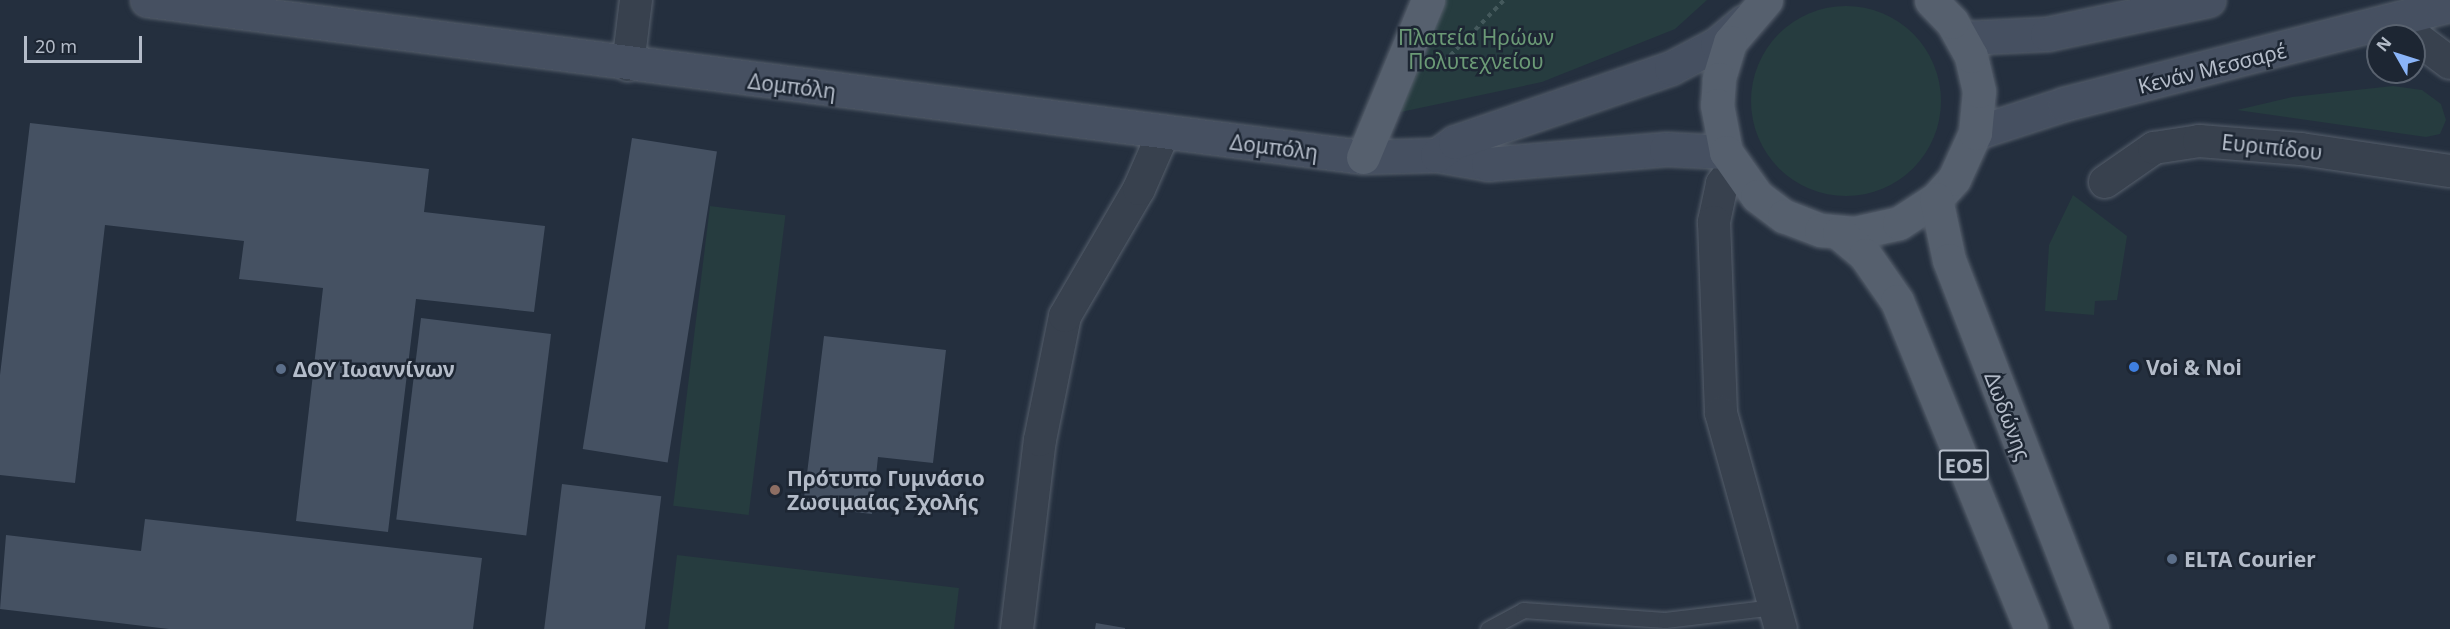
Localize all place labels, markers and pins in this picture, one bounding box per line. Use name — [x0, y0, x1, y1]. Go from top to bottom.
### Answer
place label: Voi & Noi — [2146, 354, 2242, 380]
place label: ΔΟΥ Ιωαννίνων — [293, 356, 455, 382]
marker: Voi & Noi — [2127, 360, 2141, 374]
marker: ΔΟΥ Ιωαννίνων — [274, 362, 288, 376]
place label: Πρότυπο Γυμνάσιο Ζωσιμαίας Σχολής — [787, 465, 985, 515]
marker: Πρότυπο Γυμνάσιο Ζωσιμαίας Σχολής — [768, 483, 782, 497]
place label: ELTA Courier — [2184, 546, 2316, 572]
marker: ELTA Courier — [2165, 552, 2179, 566]

